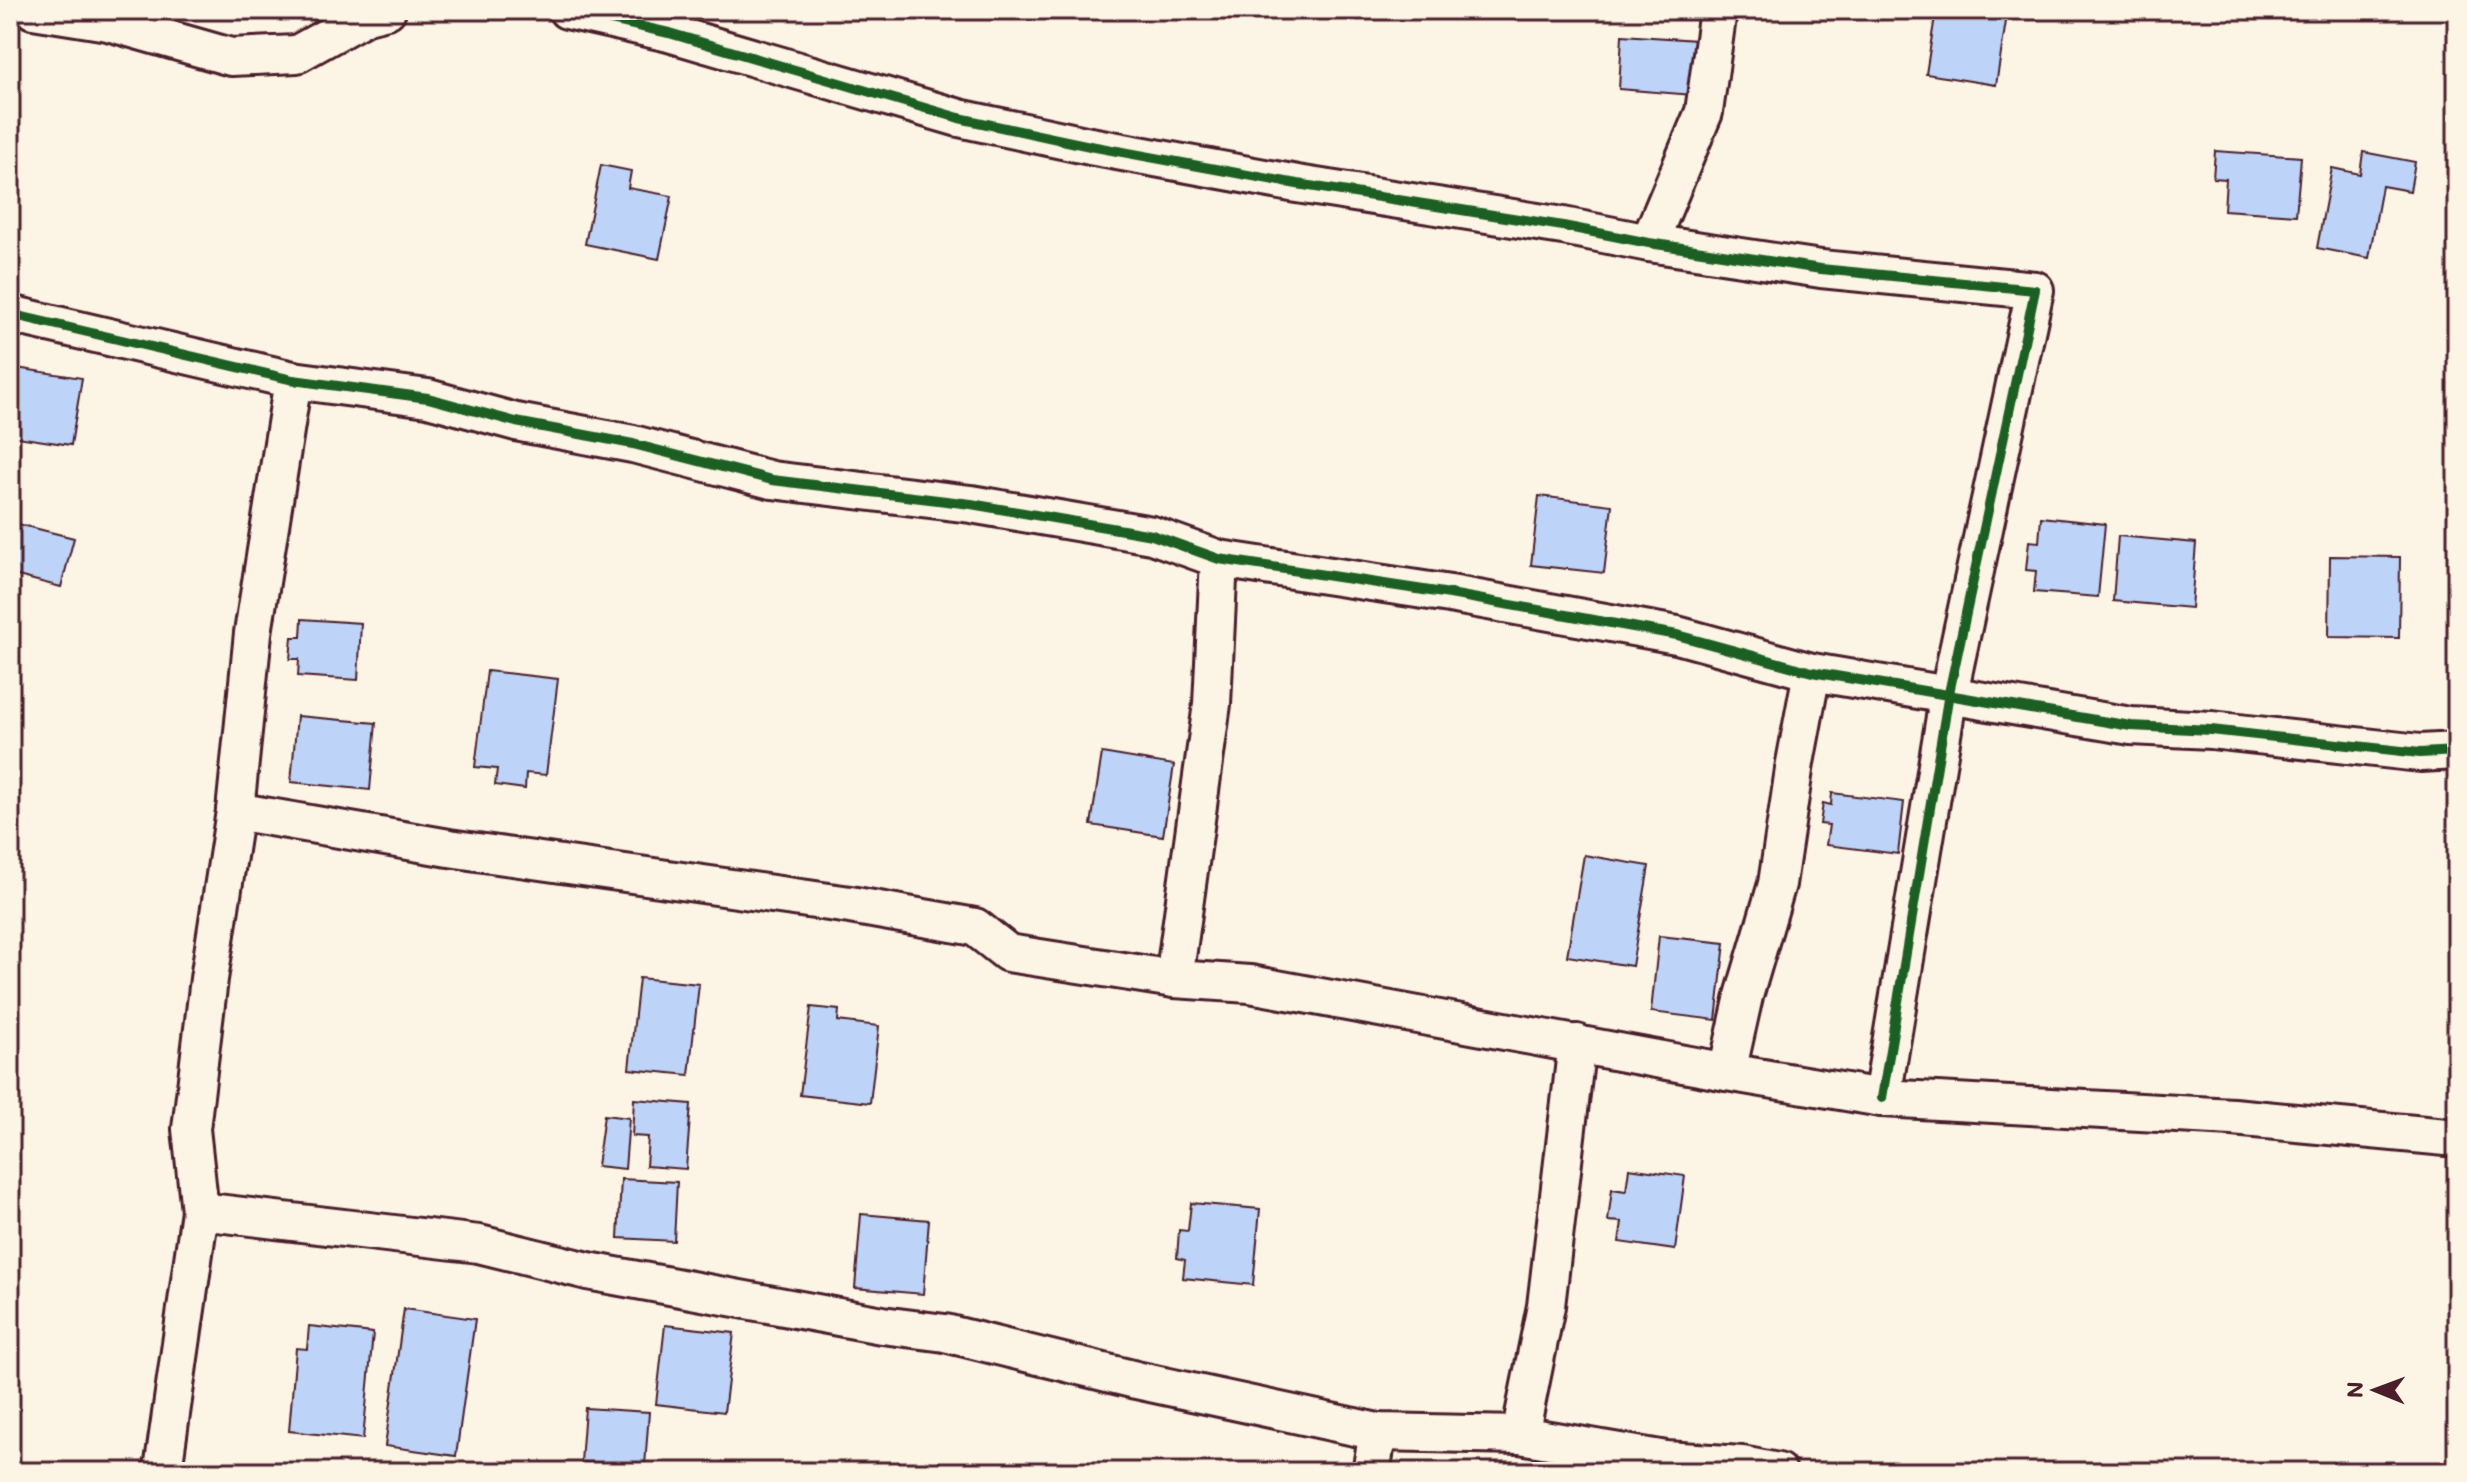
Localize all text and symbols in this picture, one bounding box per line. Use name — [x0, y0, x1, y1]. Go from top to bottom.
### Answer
north arrow — [2335, 1350, 2415, 1430]
text: N — [2340, 1381, 2369, 1398]

